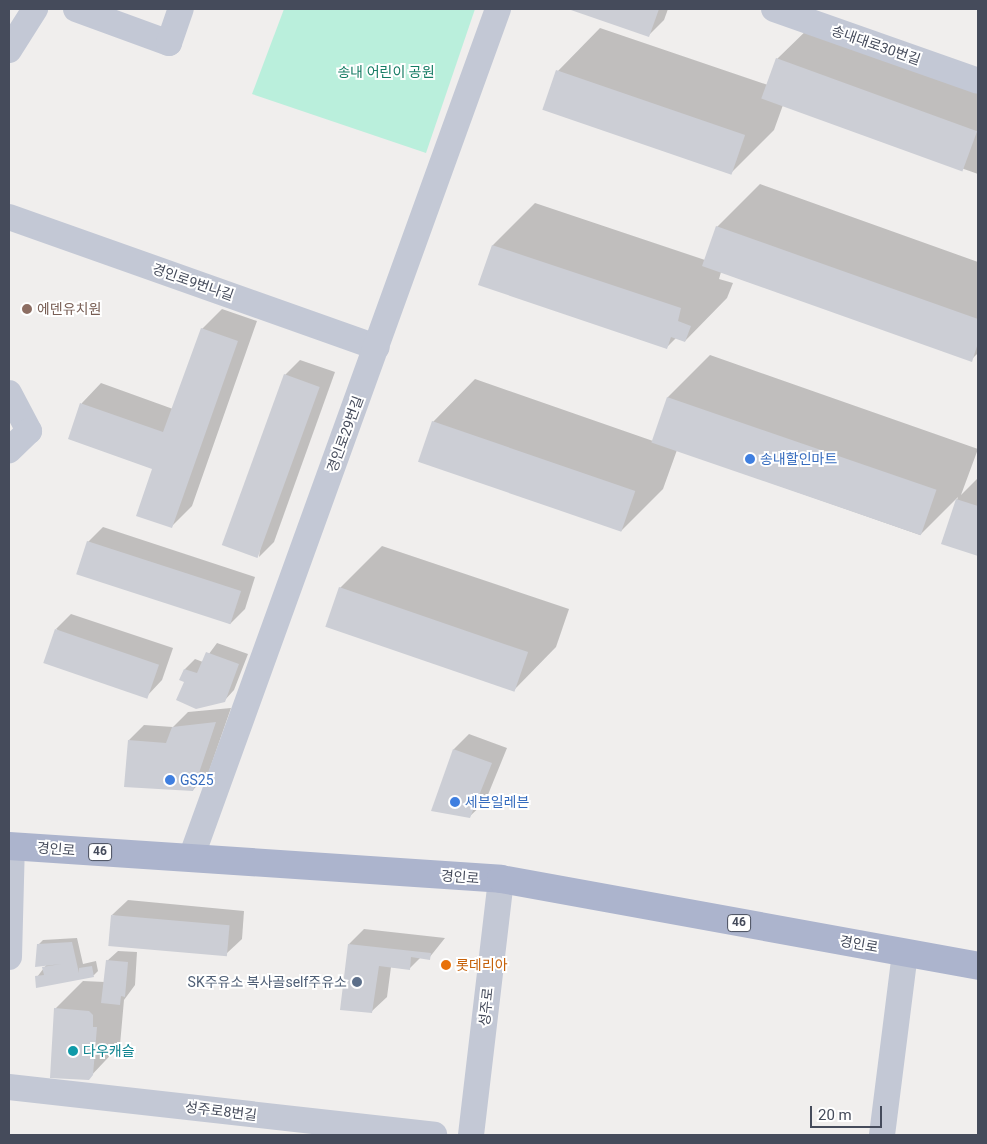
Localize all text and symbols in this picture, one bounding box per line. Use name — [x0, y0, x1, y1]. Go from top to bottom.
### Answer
street label: 송내대로30번길 — [829, 22, 923, 68]
park label: 송내 어린이 공원 — [337, 64, 435, 80]
street label: 경인로9번나길 — [150, 260, 236, 304]
place label: 에덴유치원 — [37, 301, 101, 317]
marker: 에덴유치원 — [21, 303, 33, 315]
street label: 경인로29번길 — [323, 393, 367, 475]
place label: 송내할인마트 — [760, 451, 837, 467]
marker: 송내할인마트 — [744, 453, 756, 465]
place label: GS25 — [180, 772, 214, 788]
marker: GS25 — [164, 774, 176, 786]
place label: 세븐일레븐 — [465, 794, 529, 810]
marker: 세븐일레븐 — [449, 796, 461, 808]
street label: 경인로 — [36, 839, 76, 859]
road number: 46 — [88, 842, 112, 862]
street label: 경인로 — [440, 867, 480, 887]
road number: 46 — [726, 914, 752, 932]
street label: 경인로 — [839, 932, 879, 956]
place label: 롯데리아 — [456, 957, 508, 973]
marker: 롯데리아 — [440, 959, 452, 971]
place label: SK주유소 복사골self주유소 — [188, 974, 347, 990]
marker: SK주유소 복사골self주유소 — [351, 976, 363, 988]
street label: 성주로 — [476, 987, 496, 1027]
place label: 다우캐슬 — [83, 1043, 135, 1059]
marker: 다우캐슬 — [67, 1045, 79, 1057]
scale bar — [812, 1096, 884, 1128]
street label: 성주로8번길 — [184, 1098, 258, 1124]
text: 20 m — [818, 1106, 852, 1124]

